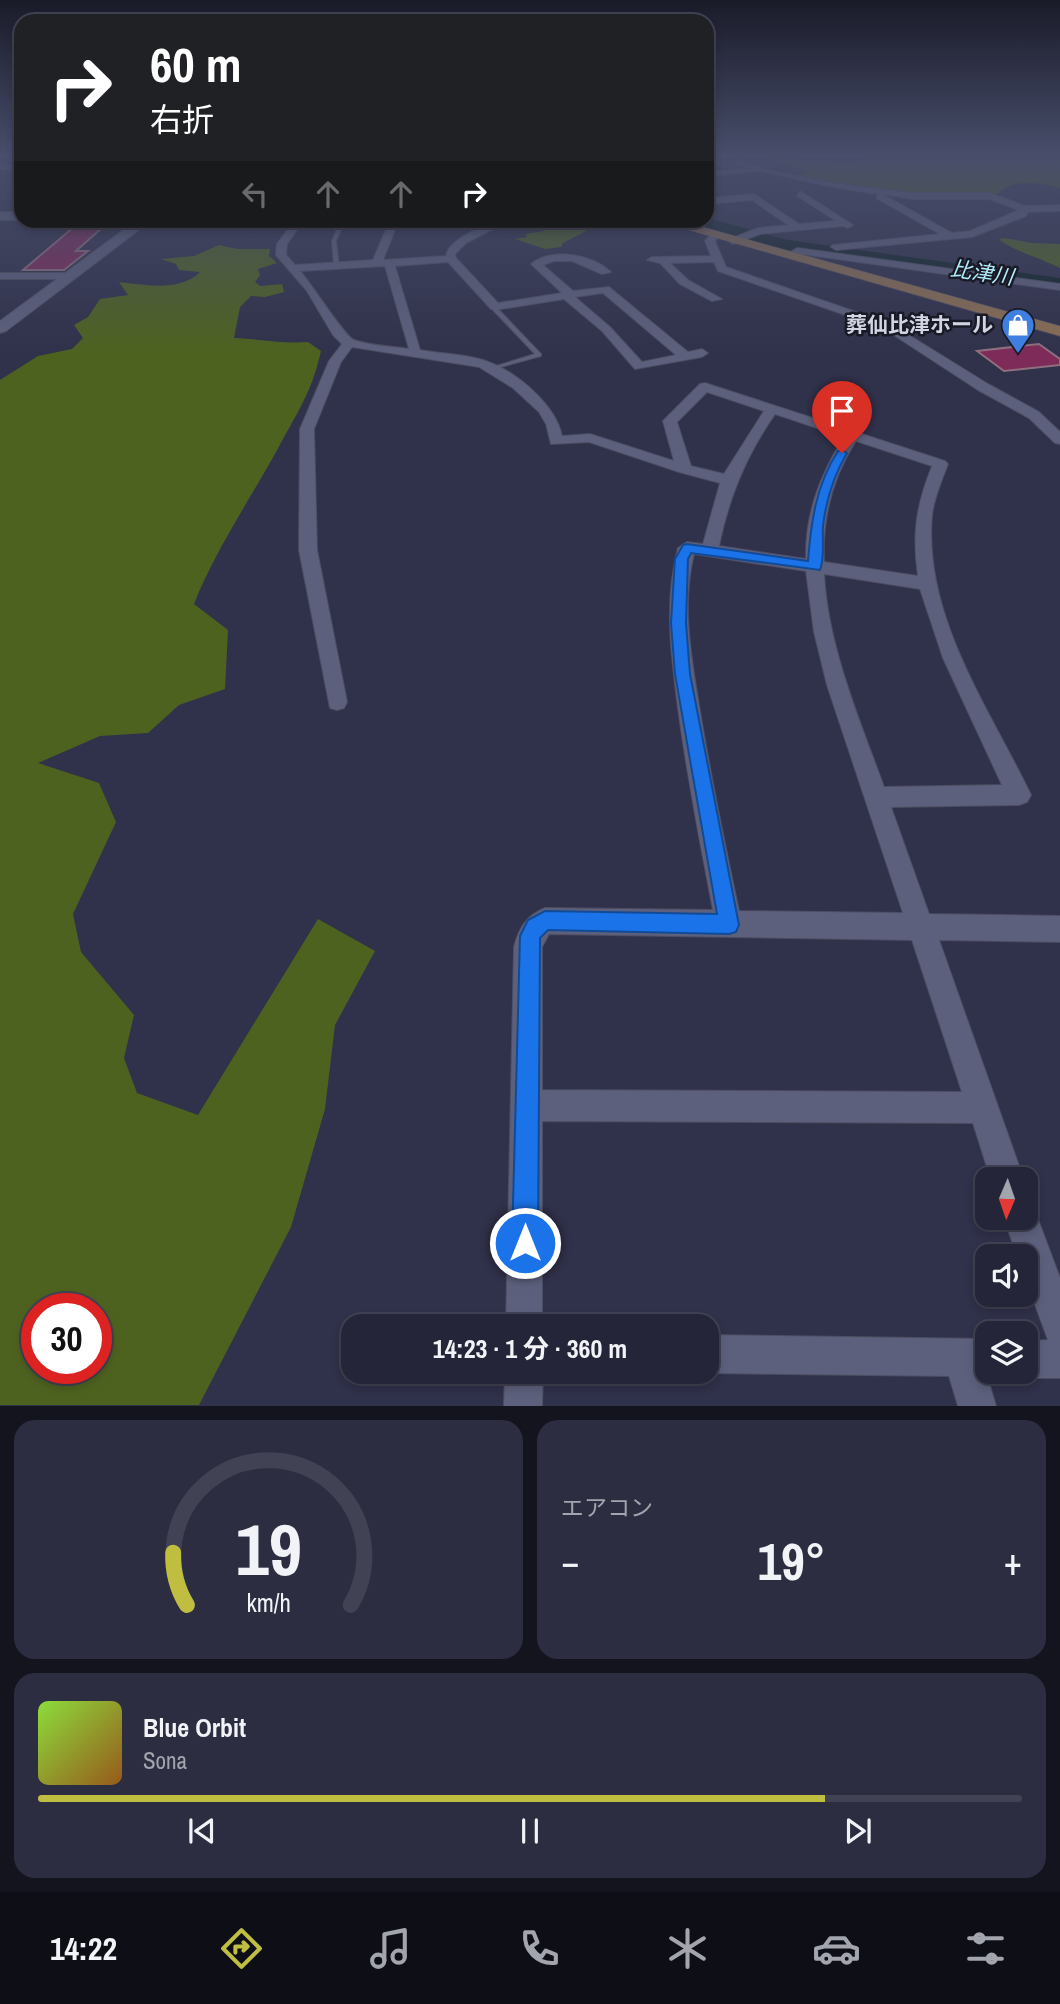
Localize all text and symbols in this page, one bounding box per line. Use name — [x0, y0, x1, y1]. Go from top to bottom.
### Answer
text: 60 m — [150, 31, 242, 97]
icon: right — [35, 42, 126, 133]
text: 右折 — [150, 98, 214, 141]
icon: left — [236, 175, 274, 213]
icon: ahead — [309, 175, 347, 213]
icon: ahead — [382, 175, 420, 213]
icon: right — [455, 175, 493, 213]
water label: 比津川 — [949, 254, 1017, 292]
shop icon: 葬仙比津ホール — [999, 306, 1037, 355]
place label: 葬仙比津ホール — [846, 310, 993, 339]
pin — [812, 381, 872, 453]
icon: arrive — [823, 392, 861, 430]
north arrow — [975, 1167, 1038, 1230]
map controls — [975, 1167, 1038, 1384]
position arrow — [488, 1206, 562, 1280]
button: sound — [975, 1244, 1038, 1307]
speed limit sign: 30 — [21, 1293, 112, 1384]
button: layers — [975, 1321, 1038, 1384]
text: 14:23 · 1 分 · 360 m — [433, 1331, 627, 1366]
text: エアコン — [561, 1492, 653, 1523]
text: 19 — [235, 1501, 302, 1599]
text: 19° — [757, 1526, 826, 1596]
text: − — [561, 1536, 579, 1587]
text: + — [1004, 1536, 1022, 1587]
text: km/h — [246, 1586, 291, 1620]
text: Blue Orbit — [143, 1710, 246, 1745]
text: Sona — [143, 1745, 187, 1776]
icon: previous — [183, 1812, 221, 1850]
icon: pause — [511, 1812, 549, 1850]
icon: next — [839, 1812, 877, 1850]
icon: directions — [217, 1924, 266, 1973]
icon: music — [366, 1924, 415, 1973]
icon: phone — [515, 1924, 564, 1973]
icon: climate — [663, 1924, 712, 1973]
icon: car — [812, 1924, 861, 1973]
icon: filters — [961, 1924, 1010, 1973]
text: 14:22 — [50, 1927, 117, 1970]

